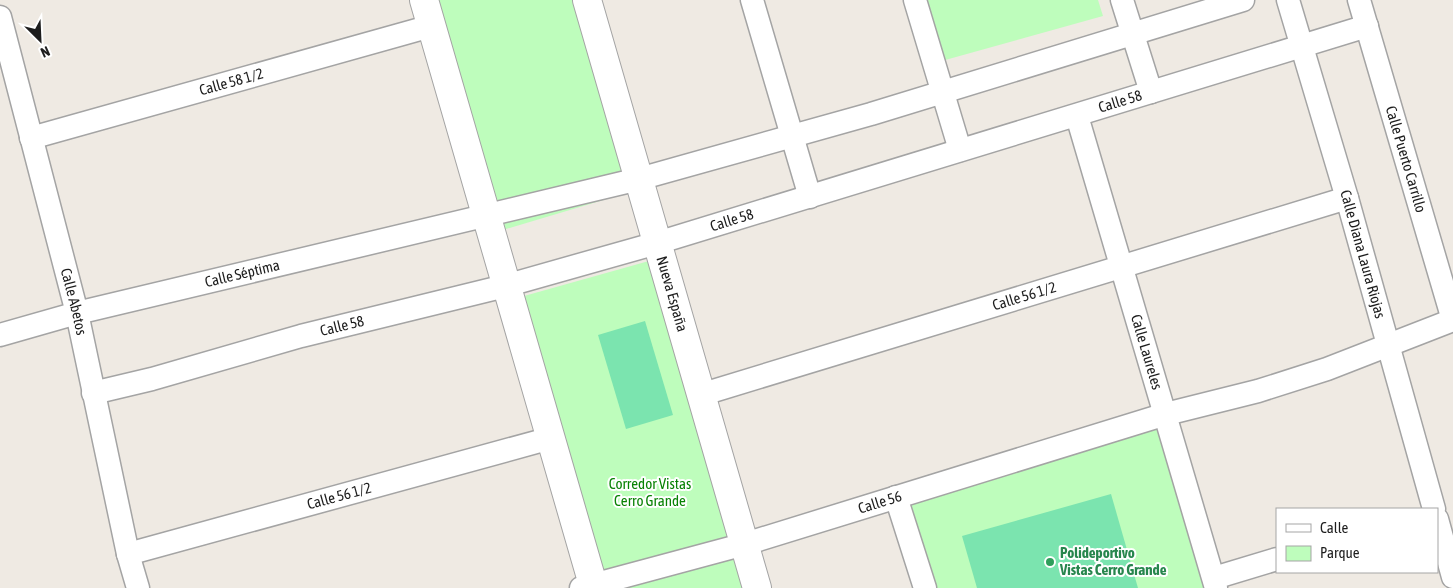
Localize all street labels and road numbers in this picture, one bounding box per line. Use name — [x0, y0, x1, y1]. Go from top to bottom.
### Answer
street label: Calle 58 1/2 — [197, 64, 265, 98]
street label: Calle 58 — [1096, 86, 1144, 116]
street label: Calle Puerto Carrillo — [1383, 104, 1430, 214]
street label: Calle Diana Laura Riojas — [1337, 188, 1389, 320]
street label: Calle 58 — [708, 205, 756, 234]
street label: Nueva España — [653, 254, 691, 334]
street label: Calle Séptima — [203, 256, 281, 290]
street label: Calle Abetos — [58, 266, 90, 336]
street label: Calle 56 1/2 — [990, 278, 1058, 313]
street label: Calle 58 — [318, 312, 366, 339]
street label: Calle Laureles — [1128, 312, 1166, 391]
street label: Calle 56 1/2 — [305, 479, 373, 513]
street label: Calle 56 — [856, 487, 904, 517]

